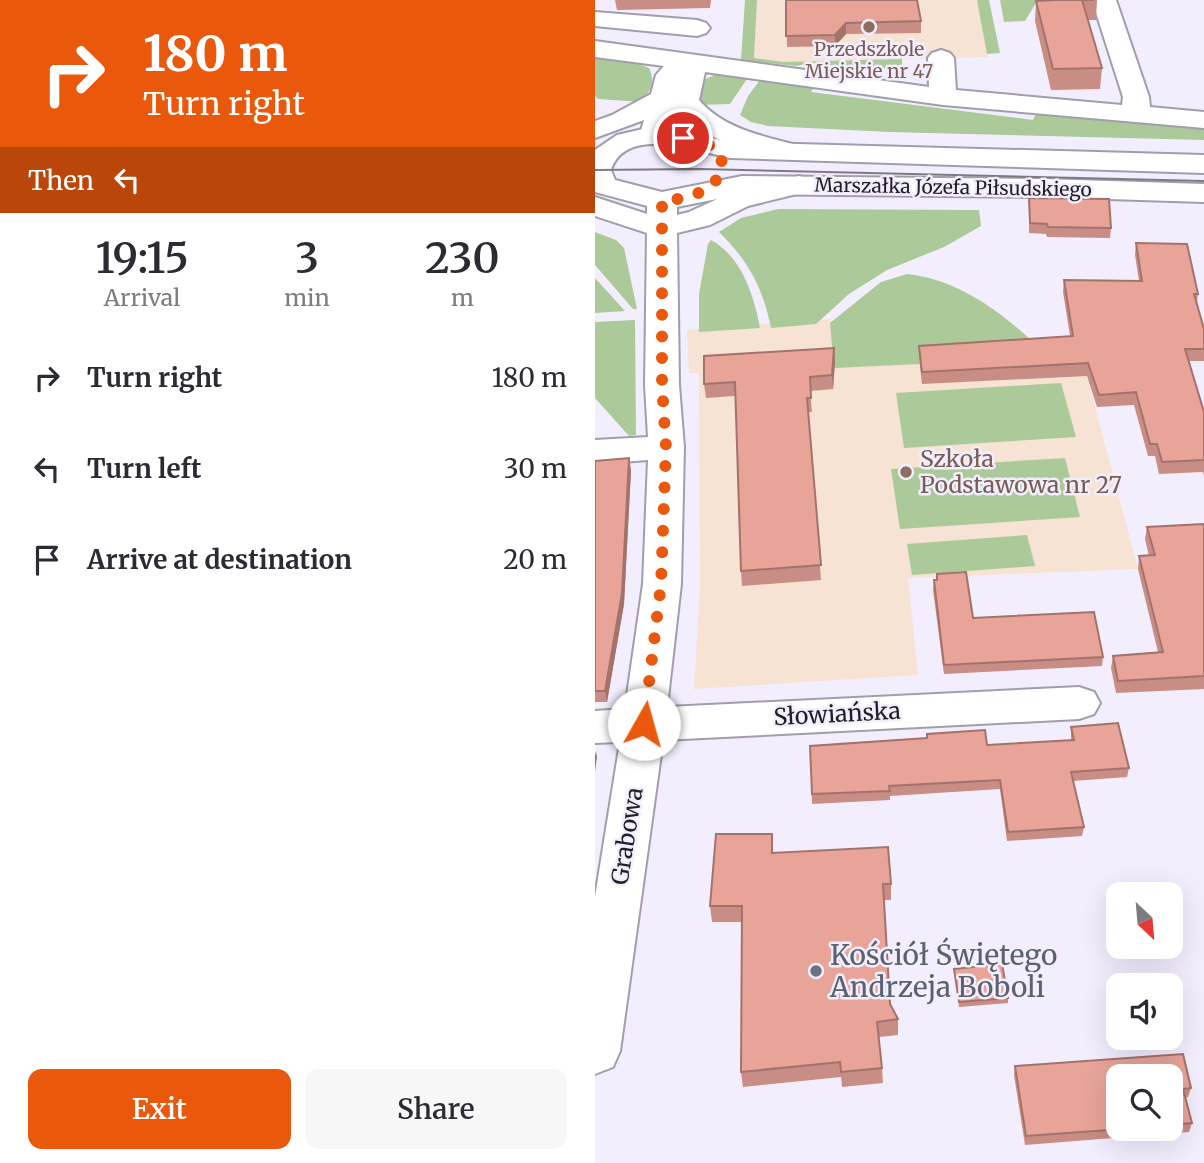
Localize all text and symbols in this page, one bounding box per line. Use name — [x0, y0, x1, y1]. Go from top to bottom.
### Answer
marker: Przedszkole Miejskie nr 47 — [861, 19, 877, 35]
text: 180 m — [143, 23, 288, 84]
icon: right — [28, 28, 119, 119]
place label: Przedszkole Miejskie nr 47 — [805, 37, 933, 83]
text: Turn right — [143, 84, 305, 124]
pin — [653, 108, 713, 168]
icon: arrive — [664, 119, 702, 157]
icon: left — [108, 161, 146, 199]
text: Then — [28, 164, 94, 197]
street label: Marszałka Józefa Piłsudskiego — [814, 173, 1092, 201]
text: 19:15 — [95, 232, 189, 284]
text: 3 — [295, 232, 319, 284]
text: 230 — [425, 232, 500, 284]
text: Arrival — [104, 283, 181, 312]
text: min — [284, 283, 330, 312]
text: m — [451, 283, 474, 312]
icon: right — [28, 359, 66, 397]
text: Turn right — [87, 361, 222, 394]
text: 180 m — [492, 361, 567, 394]
place label: Szkoła Podstawowa nr 27 — [920, 444, 1122, 499]
icon: left — [28, 450, 66, 488]
text: Turn left — [87, 452, 201, 485]
text: 30 m — [504, 452, 567, 485]
marker: Szkoła Podstawowa nr 27 — [898, 464, 914, 480]
icon: arrive — [28, 541, 66, 579]
text: Arrive at destination — [87, 543, 352, 576]
text: 20 m — [503, 543, 567, 576]
position arrow — [607, 687, 681, 761]
street label: Słowiańska — [773, 696, 901, 731]
street label: Grabowa — [605, 785, 648, 887]
north arrow — [1106, 882, 1183, 959]
map controls — [1106, 882, 1183, 1141]
place label: Kościół Świętego Andrzeja Boboli — [829, 937, 1057, 1005]
marker: Kościół Świętego Andrzeja Boboli — [808, 963, 824, 979]
button: sound — [1106, 973, 1183, 1050]
button: search — [1106, 1064, 1183, 1141]
button: Exit — [28, 1069, 291, 1149]
button: Share — [305, 1069, 567, 1149]

